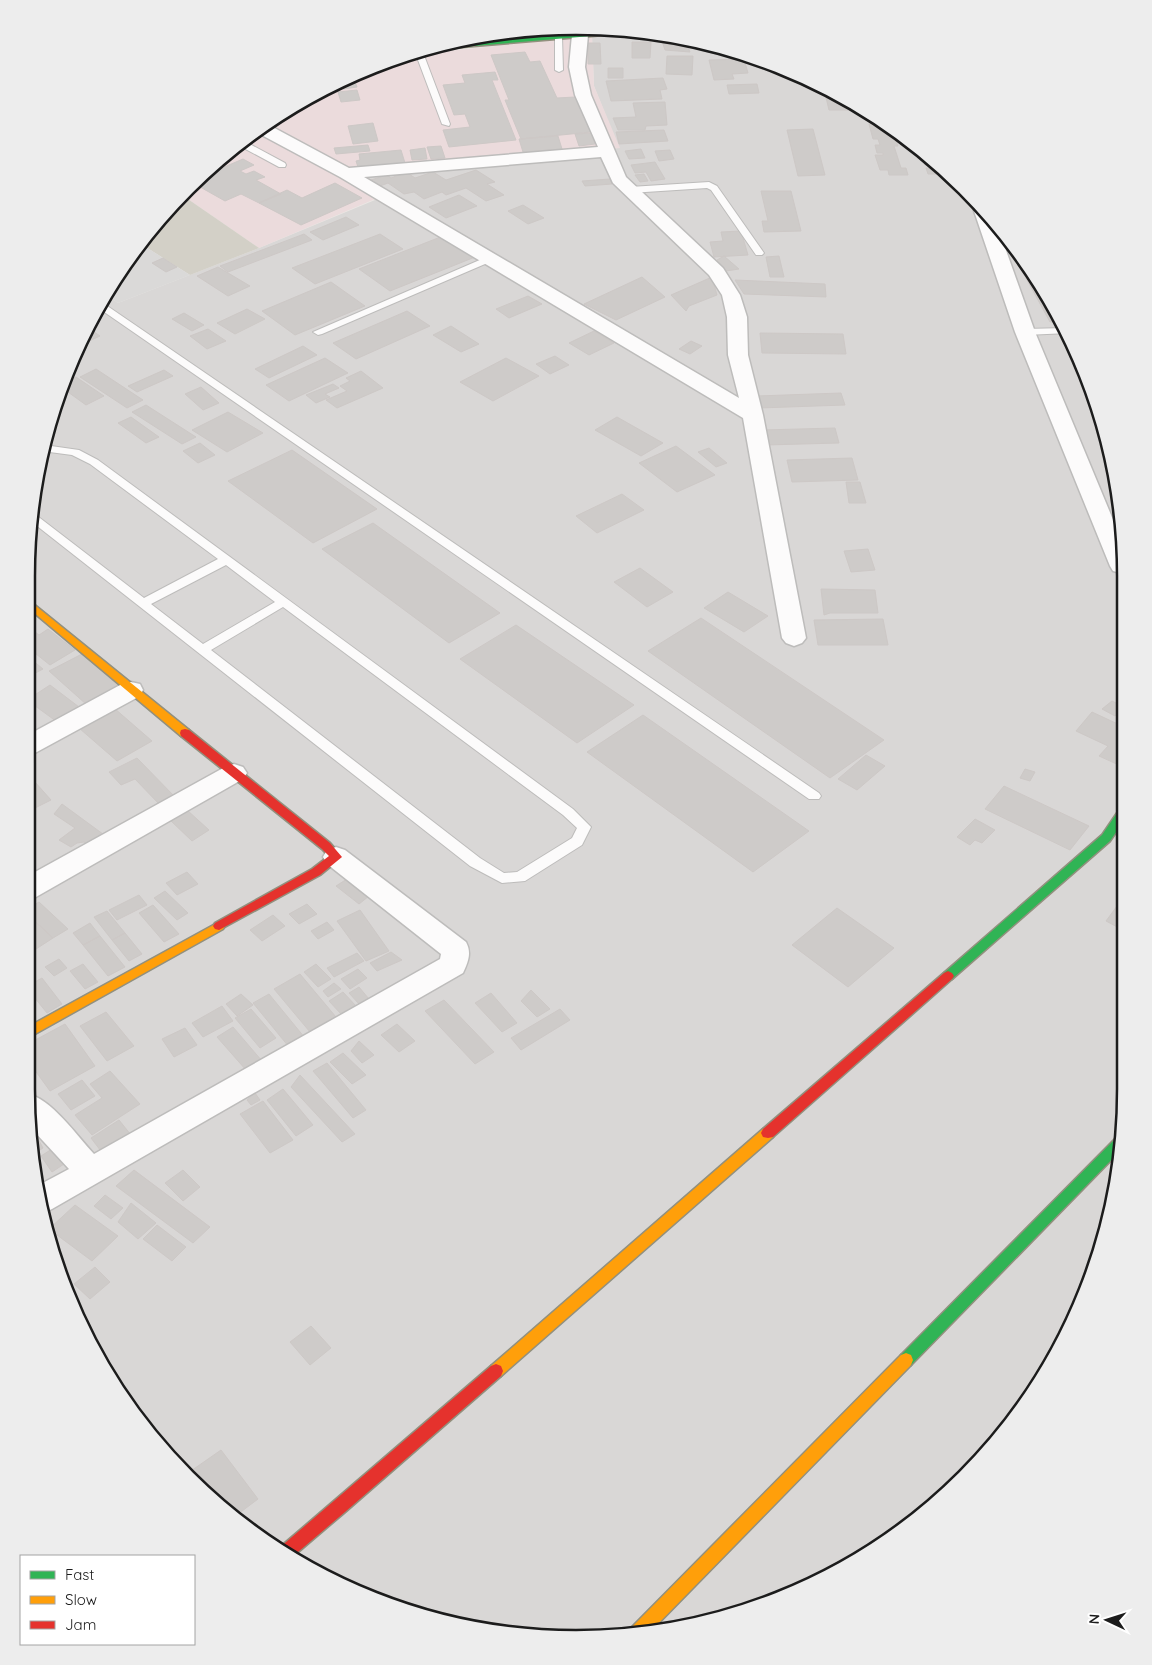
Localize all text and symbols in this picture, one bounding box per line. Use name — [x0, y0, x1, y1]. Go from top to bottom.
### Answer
legend — [20, 1555, 195, 1645]
text: Fast — [65, 1565, 94, 1584]
text: Slow — [65, 1590, 97, 1609]
north arrow — [1082, 1595, 1132, 1645]
text: N — [1085, 1613, 1103, 1625]
text: Jam — [65, 1615, 96, 1634]

